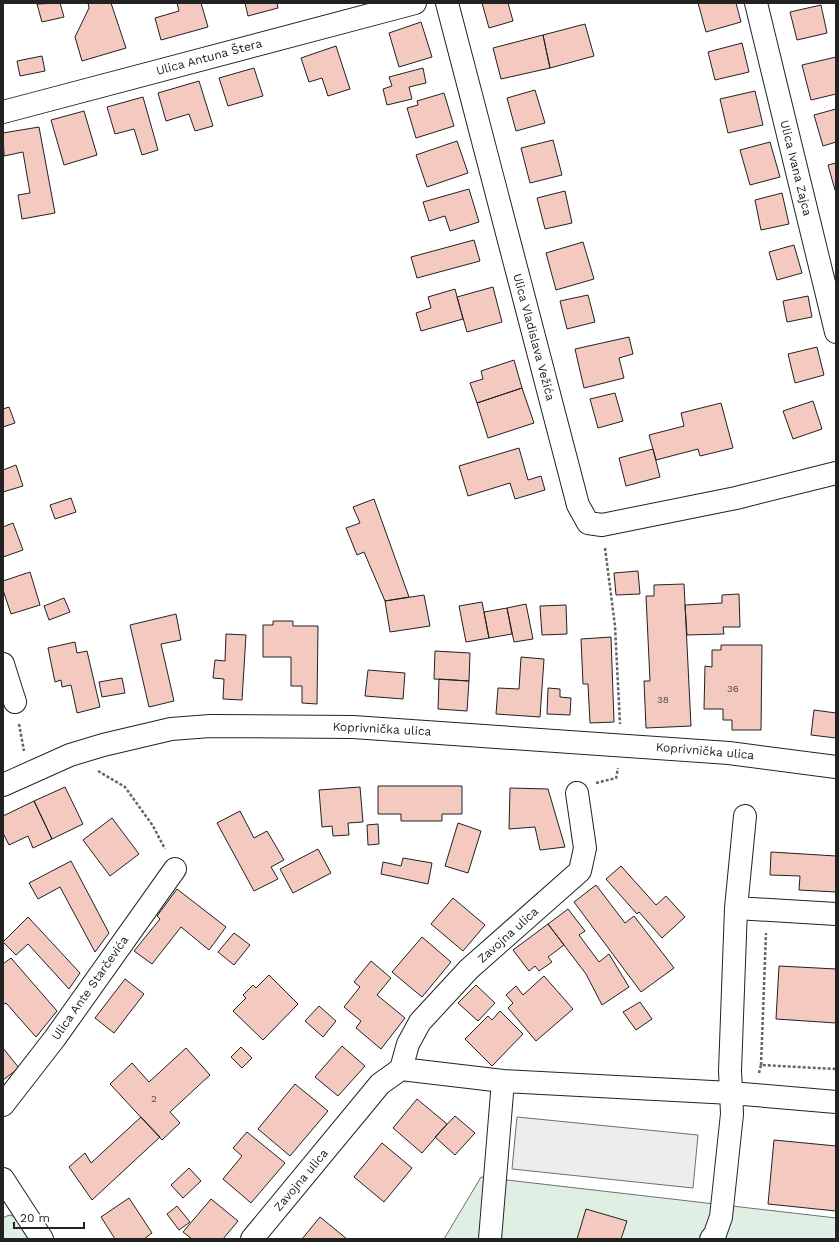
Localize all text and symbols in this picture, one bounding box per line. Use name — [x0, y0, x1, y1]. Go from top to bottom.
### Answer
street label: Ulica Antuna Štera — [155, 36, 264, 78]
street label: Ulica Ivana Zajca — [777, 119, 815, 218]
street label: Ulica Vladislava Vežića — [510, 272, 558, 402]
house number: 36 — [727, 683, 739, 694]
house number: 38 — [657, 694, 669, 705]
street label: Koprivnička ulica — [332, 719, 432, 739]
street label: Koprivnička ulica — [655, 740, 755, 762]
street label: Zavojna ulica — [475, 904, 541, 966]
street label: Ulica Ante Starčevića — [49, 933, 131, 1043]
house number: 2 — [151, 1093, 157, 1104]
street label: Zavojna ulica — [271, 1146, 331, 1214]
scale bar — [14, 1204, 84, 1230]
text: 20 m — [20, 1211, 50, 1225]

